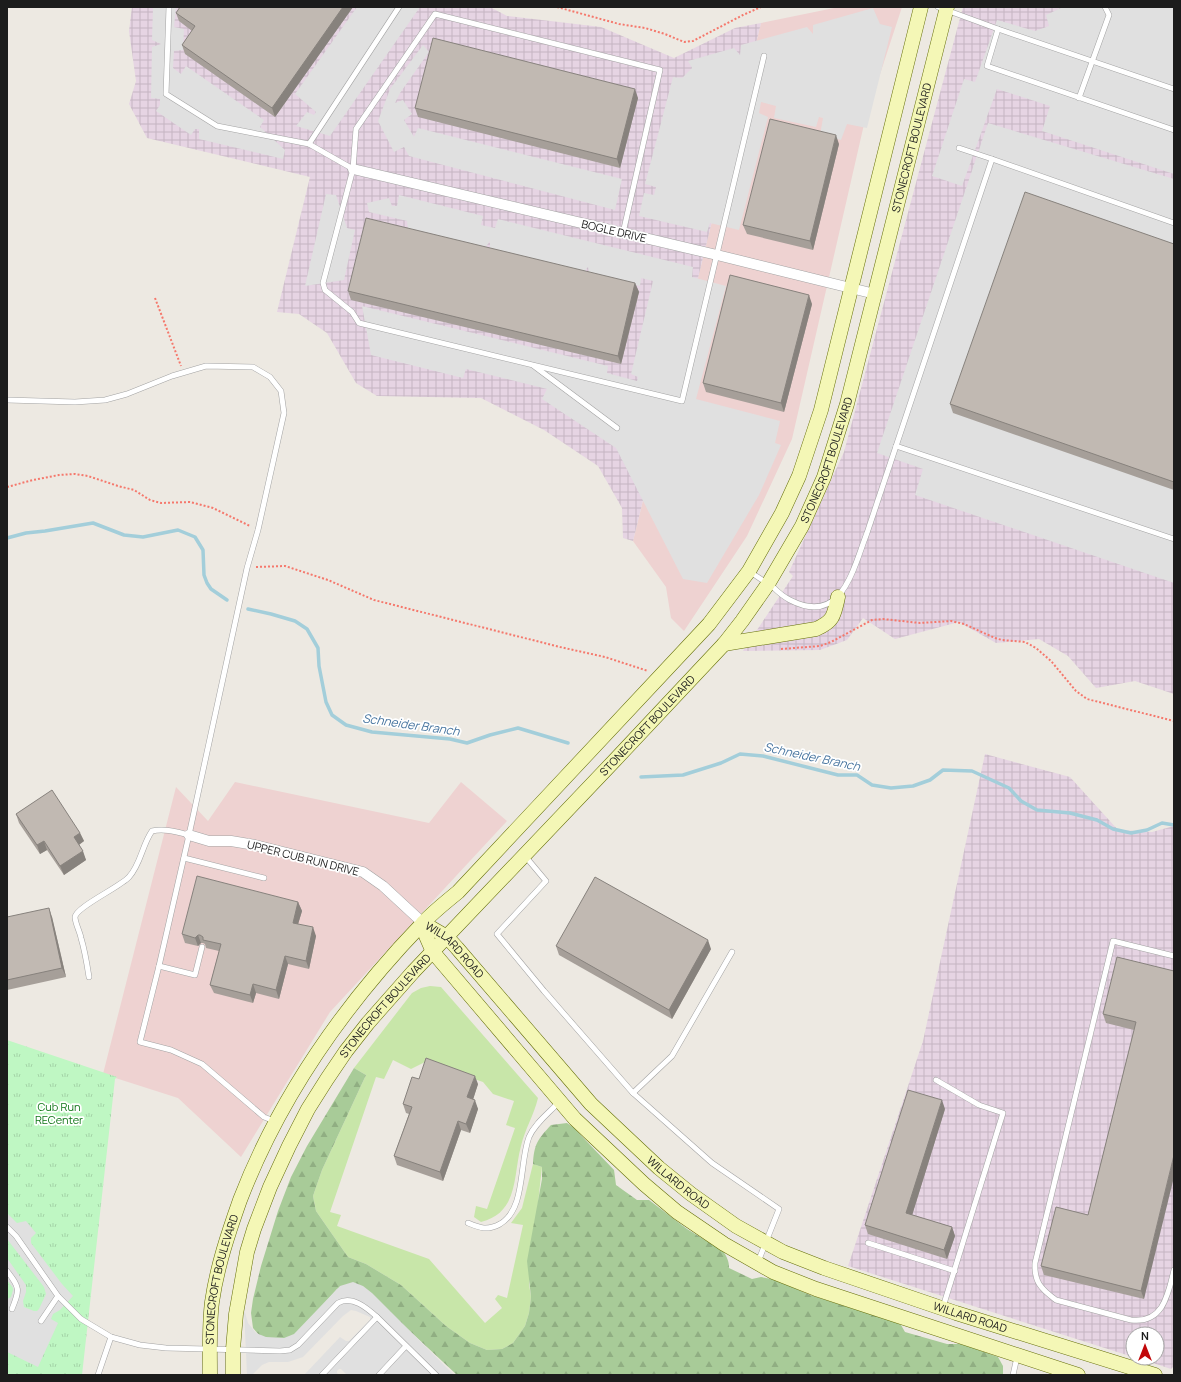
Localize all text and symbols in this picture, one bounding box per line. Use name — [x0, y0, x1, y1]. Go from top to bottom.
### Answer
street label: STONECROFT BOULEVARD — [888, 81, 935, 214]
street label: BOGLE DRIVE — [580, 216, 648, 245]
street label: STONECROFT BOULEVARD — [796, 395, 855, 525]
street label: STONECROFT BOULEVARD — [596, 672, 698, 779]
water label: Schneider Branch — [361, 709, 462, 740]
water label: Schneider Branch — [762, 738, 863, 775]
street label: UPPER CUB RUN DRIVE — [245, 836, 361, 879]
street label: WILLARD ROAD — [423, 918, 488, 981]
street label: STONECROFT BOULEVARD — [336, 950, 434, 1061]
park label: Cub Run RECenter — [35, 1099, 83, 1127]
street label: WILLARD ROAD — [644, 1153, 713, 1212]
street label: STONECROFT BOULEVARD — [202, 1212, 242, 1345]
street label: WILLARD ROAD — [931, 1298, 1009, 1335]
north arrow — [1125, 1326, 1165, 1366]
text: N — [1141, 1328, 1149, 1343]

